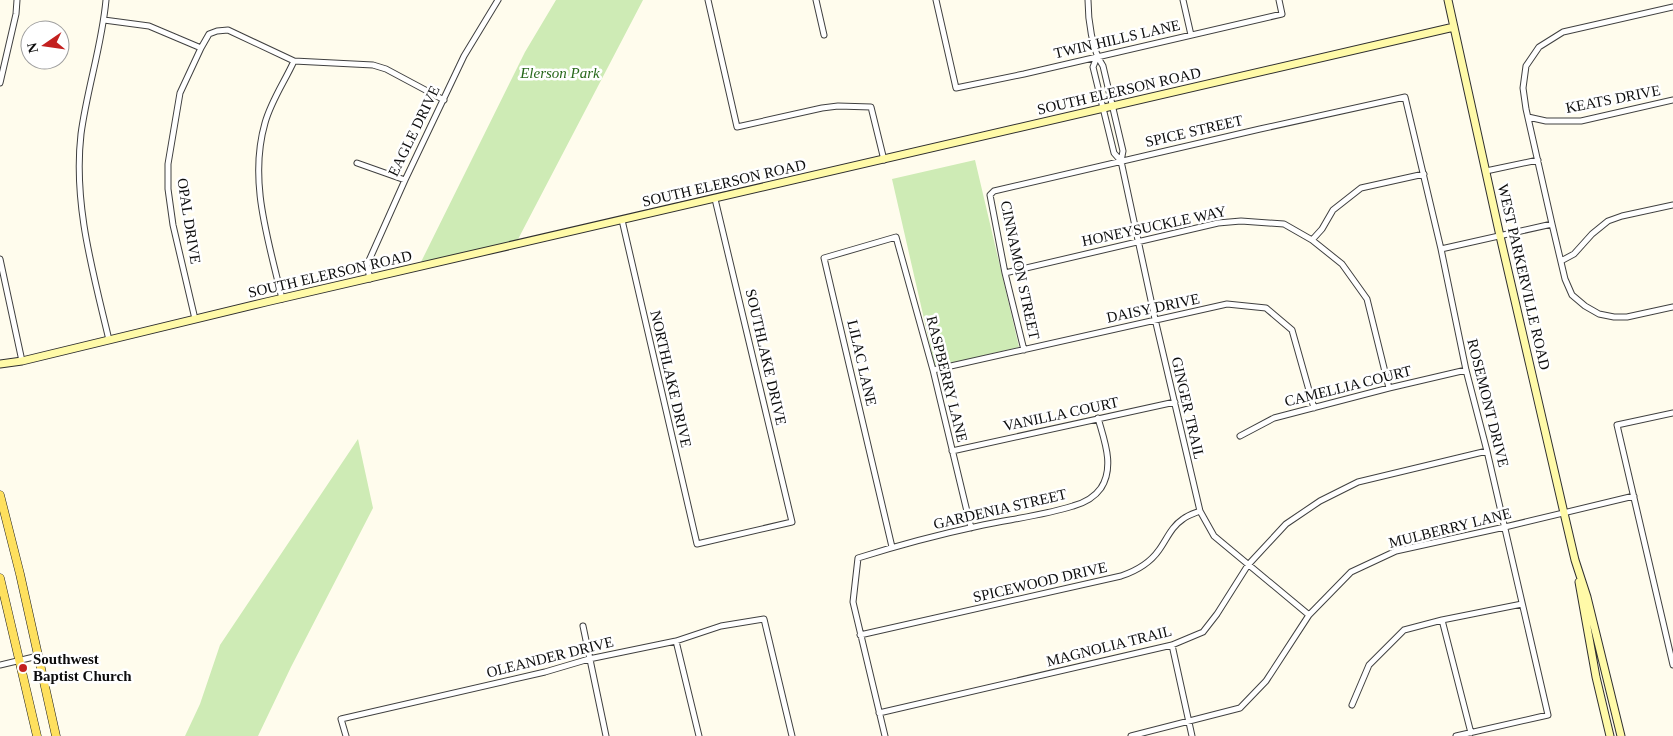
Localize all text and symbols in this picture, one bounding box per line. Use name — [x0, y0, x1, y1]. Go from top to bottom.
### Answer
street label: TWIN HILLS LANE — [1052, 17, 1182, 61]
north arrow — [20, 20, 70, 70]
text: N — [24, 41, 41, 54]
street label: SOUTH ELERSON ROAD — [1036, 64, 1203, 118]
park label: Elerson Park — [519, 65, 600, 81]
street label: KEATS DRIVE — [1564, 82, 1662, 116]
street label: EAGLE DRIVE — [385, 83, 443, 179]
street label: SPICE STREET — [1144, 112, 1244, 150]
street label: SOUTH ELERSON ROAD — [641, 156, 808, 210]
street label: OPAL DRIVE — [174, 177, 204, 265]
street label: WEST PARKERVILLE ROAD — [1495, 182, 1553, 372]
street label: CINNAMON STREET — [997, 199, 1043, 341]
street label: HONEYSUCKLE WAY — [1080, 203, 1228, 249]
street label: SOUTH ELERSON ROAD — [247, 247, 414, 301]
street label: SOUTHLAKE DRIVE — [743, 287, 789, 427]
street label: DAISY DRIVE — [1105, 290, 1201, 326]
street label: NORTHLAKE DRIVE — [647, 309, 695, 449]
street label: RASPBERRY LANE — [924, 314, 970, 444]
street label: LILAC LANE — [844, 318, 880, 408]
street label: ROSEMONT DRIVE — [1464, 337, 1512, 469]
street label: GINGER TRAIL — [1168, 355, 1208, 461]
street label: CAMELLIA COURT — [1283, 362, 1413, 410]
street label: VANILLA COURT — [1002, 394, 1120, 434]
street label: GARDENIA STREET — [932, 486, 1068, 532]
street label: MULBERRY LANE — [1387, 505, 1513, 551]
street label: SPICEWOOD DRIVE — [971, 559, 1109, 605]
street label: MAGNOLIA TRAIL — [1045, 623, 1173, 669]
street label: OLEANDER DRIVE — [485, 633, 615, 681]
place label: Southwest Baptist Church — [33, 651, 132, 684]
marker: Southwest Baptist Church — [17, 662, 29, 674]

